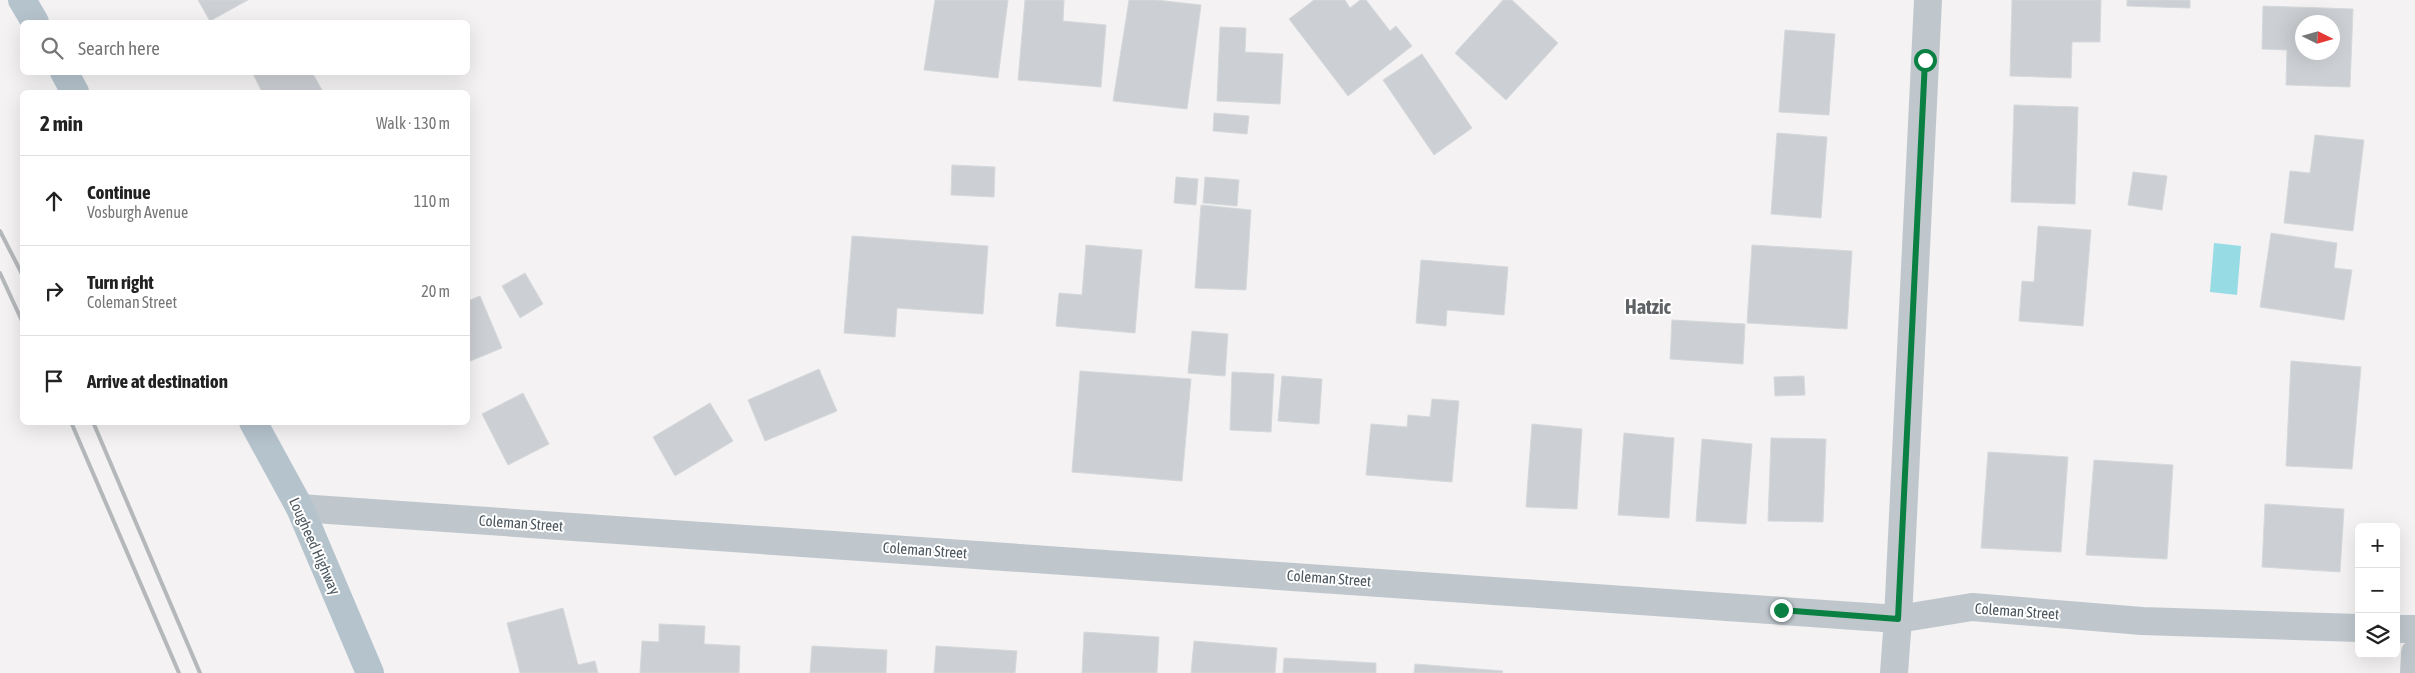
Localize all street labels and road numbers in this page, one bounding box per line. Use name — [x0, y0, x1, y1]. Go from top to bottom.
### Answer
street label: Lougheed Highway — [286, 495, 344, 597]
street label: Coleman Street — [478, 512, 564, 534]
street label: Coleman Street — [882, 539, 968, 561]
street label: Coleman Street — [1286, 567, 1372, 589]
street label: Coleman Street — [1974, 600, 2060, 622]

